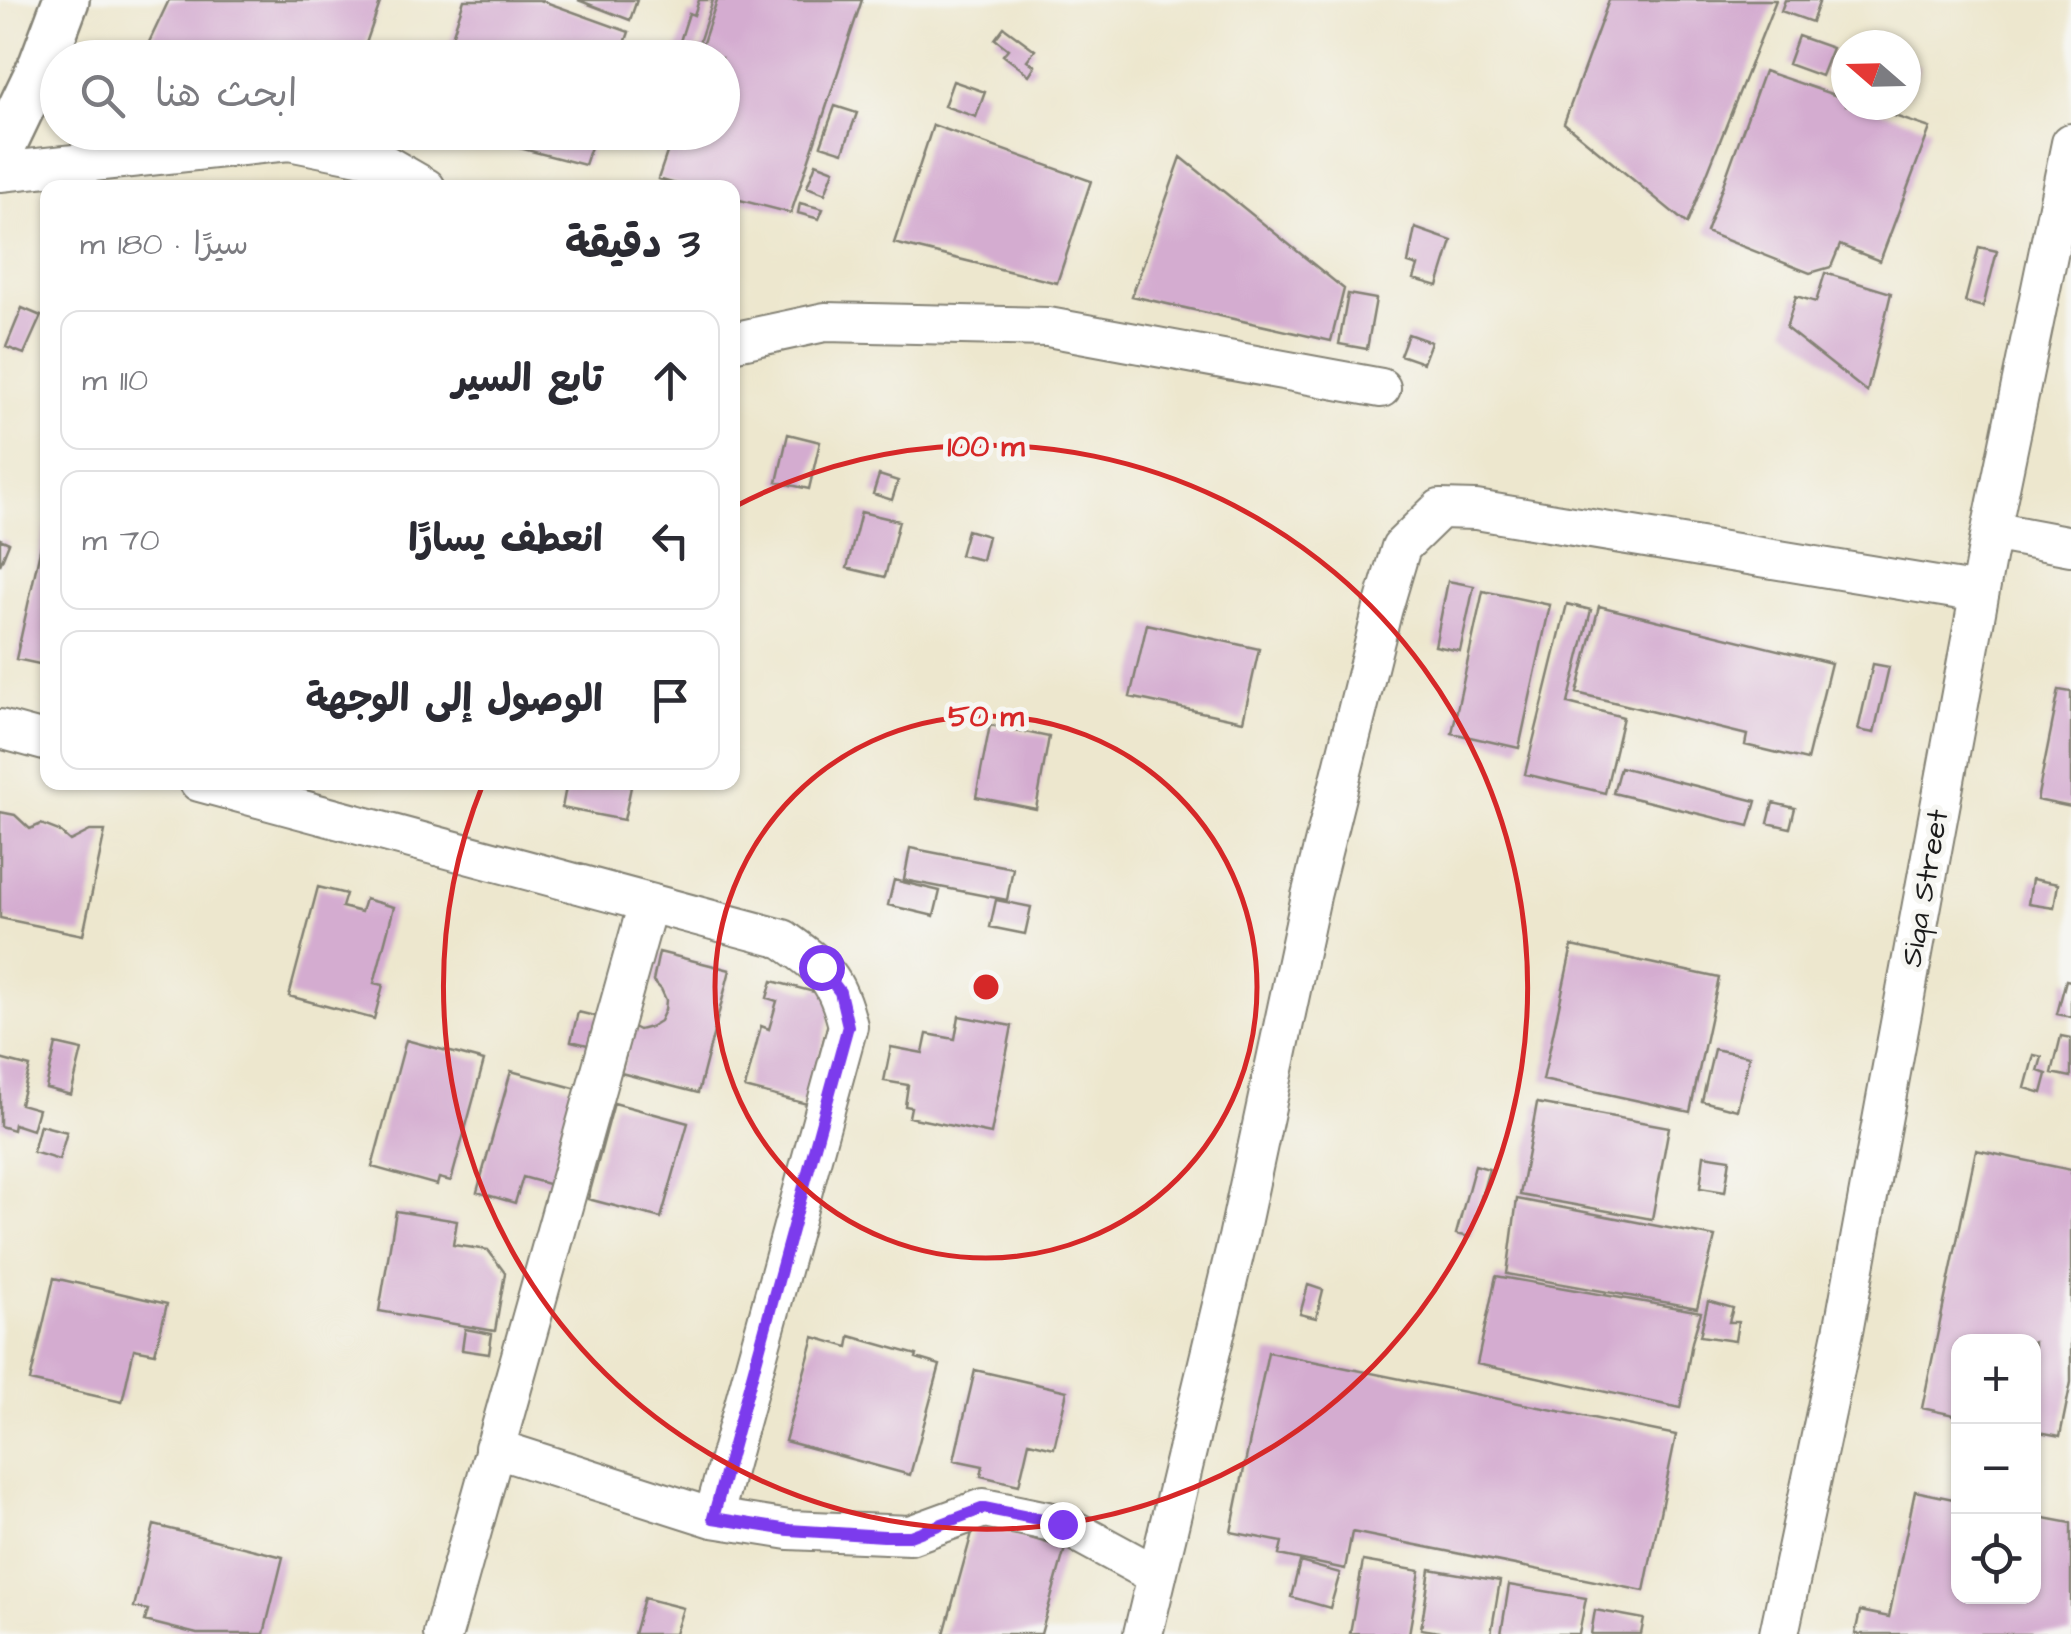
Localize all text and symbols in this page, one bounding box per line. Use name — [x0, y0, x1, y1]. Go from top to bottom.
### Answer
north arrow — [1831, 30, 1921, 120]
search box — [40, 40, 740, 150]
icon: search — [75, 68, 130, 123]
text: ابحث هنا — [155, 69, 297, 121]
text: 3 دقيقة — [565, 216, 700, 274]
text: سيرًا · 180 m — [80, 222, 249, 267]
icon: ahead — [643, 353, 698, 408]
text: تابع السير — [452, 354, 603, 406]
text: 110 m — [82, 358, 148, 403]
text: 100 m — [947, 426, 1025, 468]
icon: left — [643, 513, 698, 568]
text: انعطف يسارًا — [408, 514, 603, 566]
text: 70 m — [82, 518, 160, 563]
icon: arrive — [643, 673, 698, 728]
text: الوصول إلى الوجهة — [305, 674, 603, 726]
text: 50 m — [948, 696, 1024, 738]
street label: Siqa Street — [1891, 806, 1959, 970]
route start — [799, 945, 845, 991]
centre of rings — [968, 969, 1004, 1005]
map controls — [1951, 1334, 2041, 1604]
button: + — [1951, 1334, 2041, 1424]
button: − — [1951, 1424, 2041, 1514]
route end — [1040, 1502, 1086, 1548]
button: locate — [1951, 1514, 2041, 1604]

